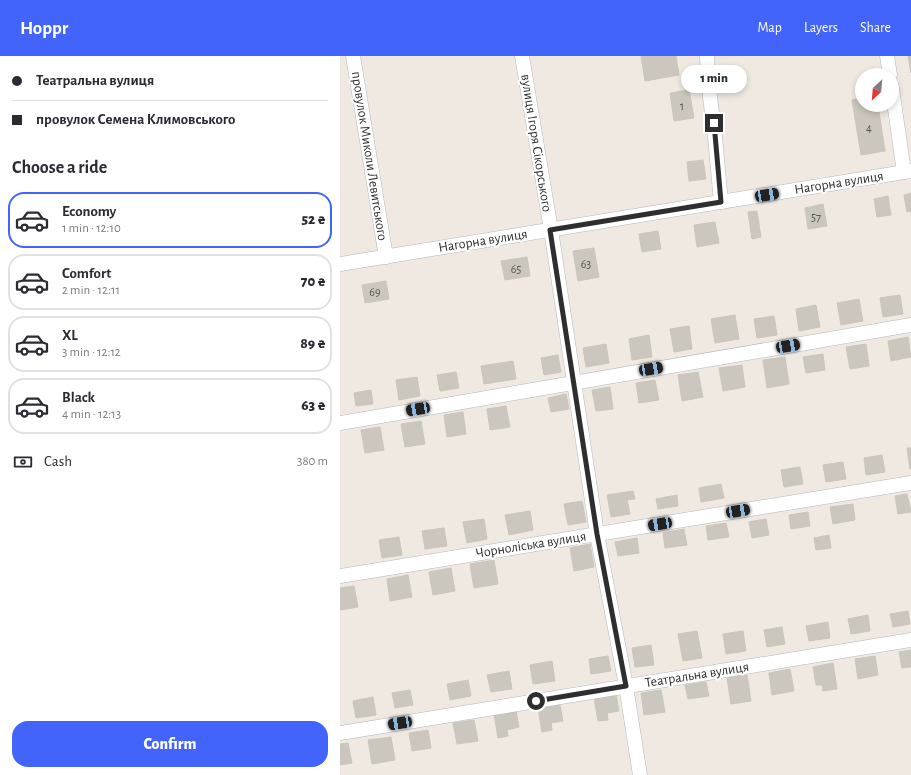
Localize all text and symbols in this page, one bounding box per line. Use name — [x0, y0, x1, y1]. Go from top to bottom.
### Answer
text: Hoppr — [20, 19, 68, 38]
text: Map — [757, 21, 782, 35]
text: Layers — [804, 21, 838, 35]
text: Share — [860, 21, 891, 35]
callout: 1 min — [681, 65, 747, 93]
north arrow — [855, 68, 899, 112]
map controls — [855, 68, 899, 112]
street label: провулок Миколи Левитського — [349, 70, 389, 242]
text: 1 min — [700, 72, 728, 85]
text: Театральна вулиця — [36, 73, 154, 88]
street label: вулиця Ігоря Сікорського — [518, 73, 554, 213]
house number: 1 — [680, 100, 684, 112]
text: провулок Семена Климовського — [36, 112, 235, 127]
route end — [705, 114, 723, 132]
house number: 4 — [866, 122, 872, 134]
text: Choose a ride — [12, 159, 107, 177]
street label: Нагорна вулиця — [793, 169, 885, 197]
car — [754, 187, 780, 203]
icon: car — [14, 202, 50, 238]
text: Economy — [62, 204, 116, 219]
house number: 57 — [811, 211, 821, 223]
text: 52 ₴ — [301, 212, 326, 227]
text: 1 min · 12:10 — [62, 222, 121, 235]
street label: Нагорна вулиця — [437, 227, 529, 255]
house number: 63 — [581, 258, 591, 270]
house number: 65 — [511, 263, 521, 275]
icon: car — [14, 264, 50, 300]
text: Comfort — [62, 266, 111, 281]
text: 70 ₴ — [301, 274, 326, 289]
text: 2 min · 12:11 — [62, 284, 120, 297]
house number: 69 — [369, 286, 381, 298]
icon: car — [14, 326, 50, 362]
text: XL — [62, 328, 78, 343]
text: 89 ₴ — [300, 336, 326, 351]
car — [775, 338, 801, 354]
text: 3 min · 12:12 — [62, 346, 121, 359]
car — [638, 361, 664, 377]
icon: car — [14, 388, 50, 424]
text: Black — [62, 390, 95, 405]
text: 63 ₴ — [301, 398, 326, 413]
car — [405, 401, 431, 417]
text: 4 min · 12:13 — [62, 408, 121, 421]
icon: cash — [12, 451, 34, 473]
text: Cash — [44, 454, 72, 469]
text: 380 m — [297, 455, 328, 468]
car — [725, 503, 751, 519]
car — [647, 516, 673, 532]
street label: Чорноліська вулиця — [475, 529, 587, 561]
street label: Театральна вулиця — [644, 660, 750, 690]
route start — [527, 692, 545, 710]
car — [387, 715, 413, 731]
button: Confirm — [12, 721, 328, 767]

